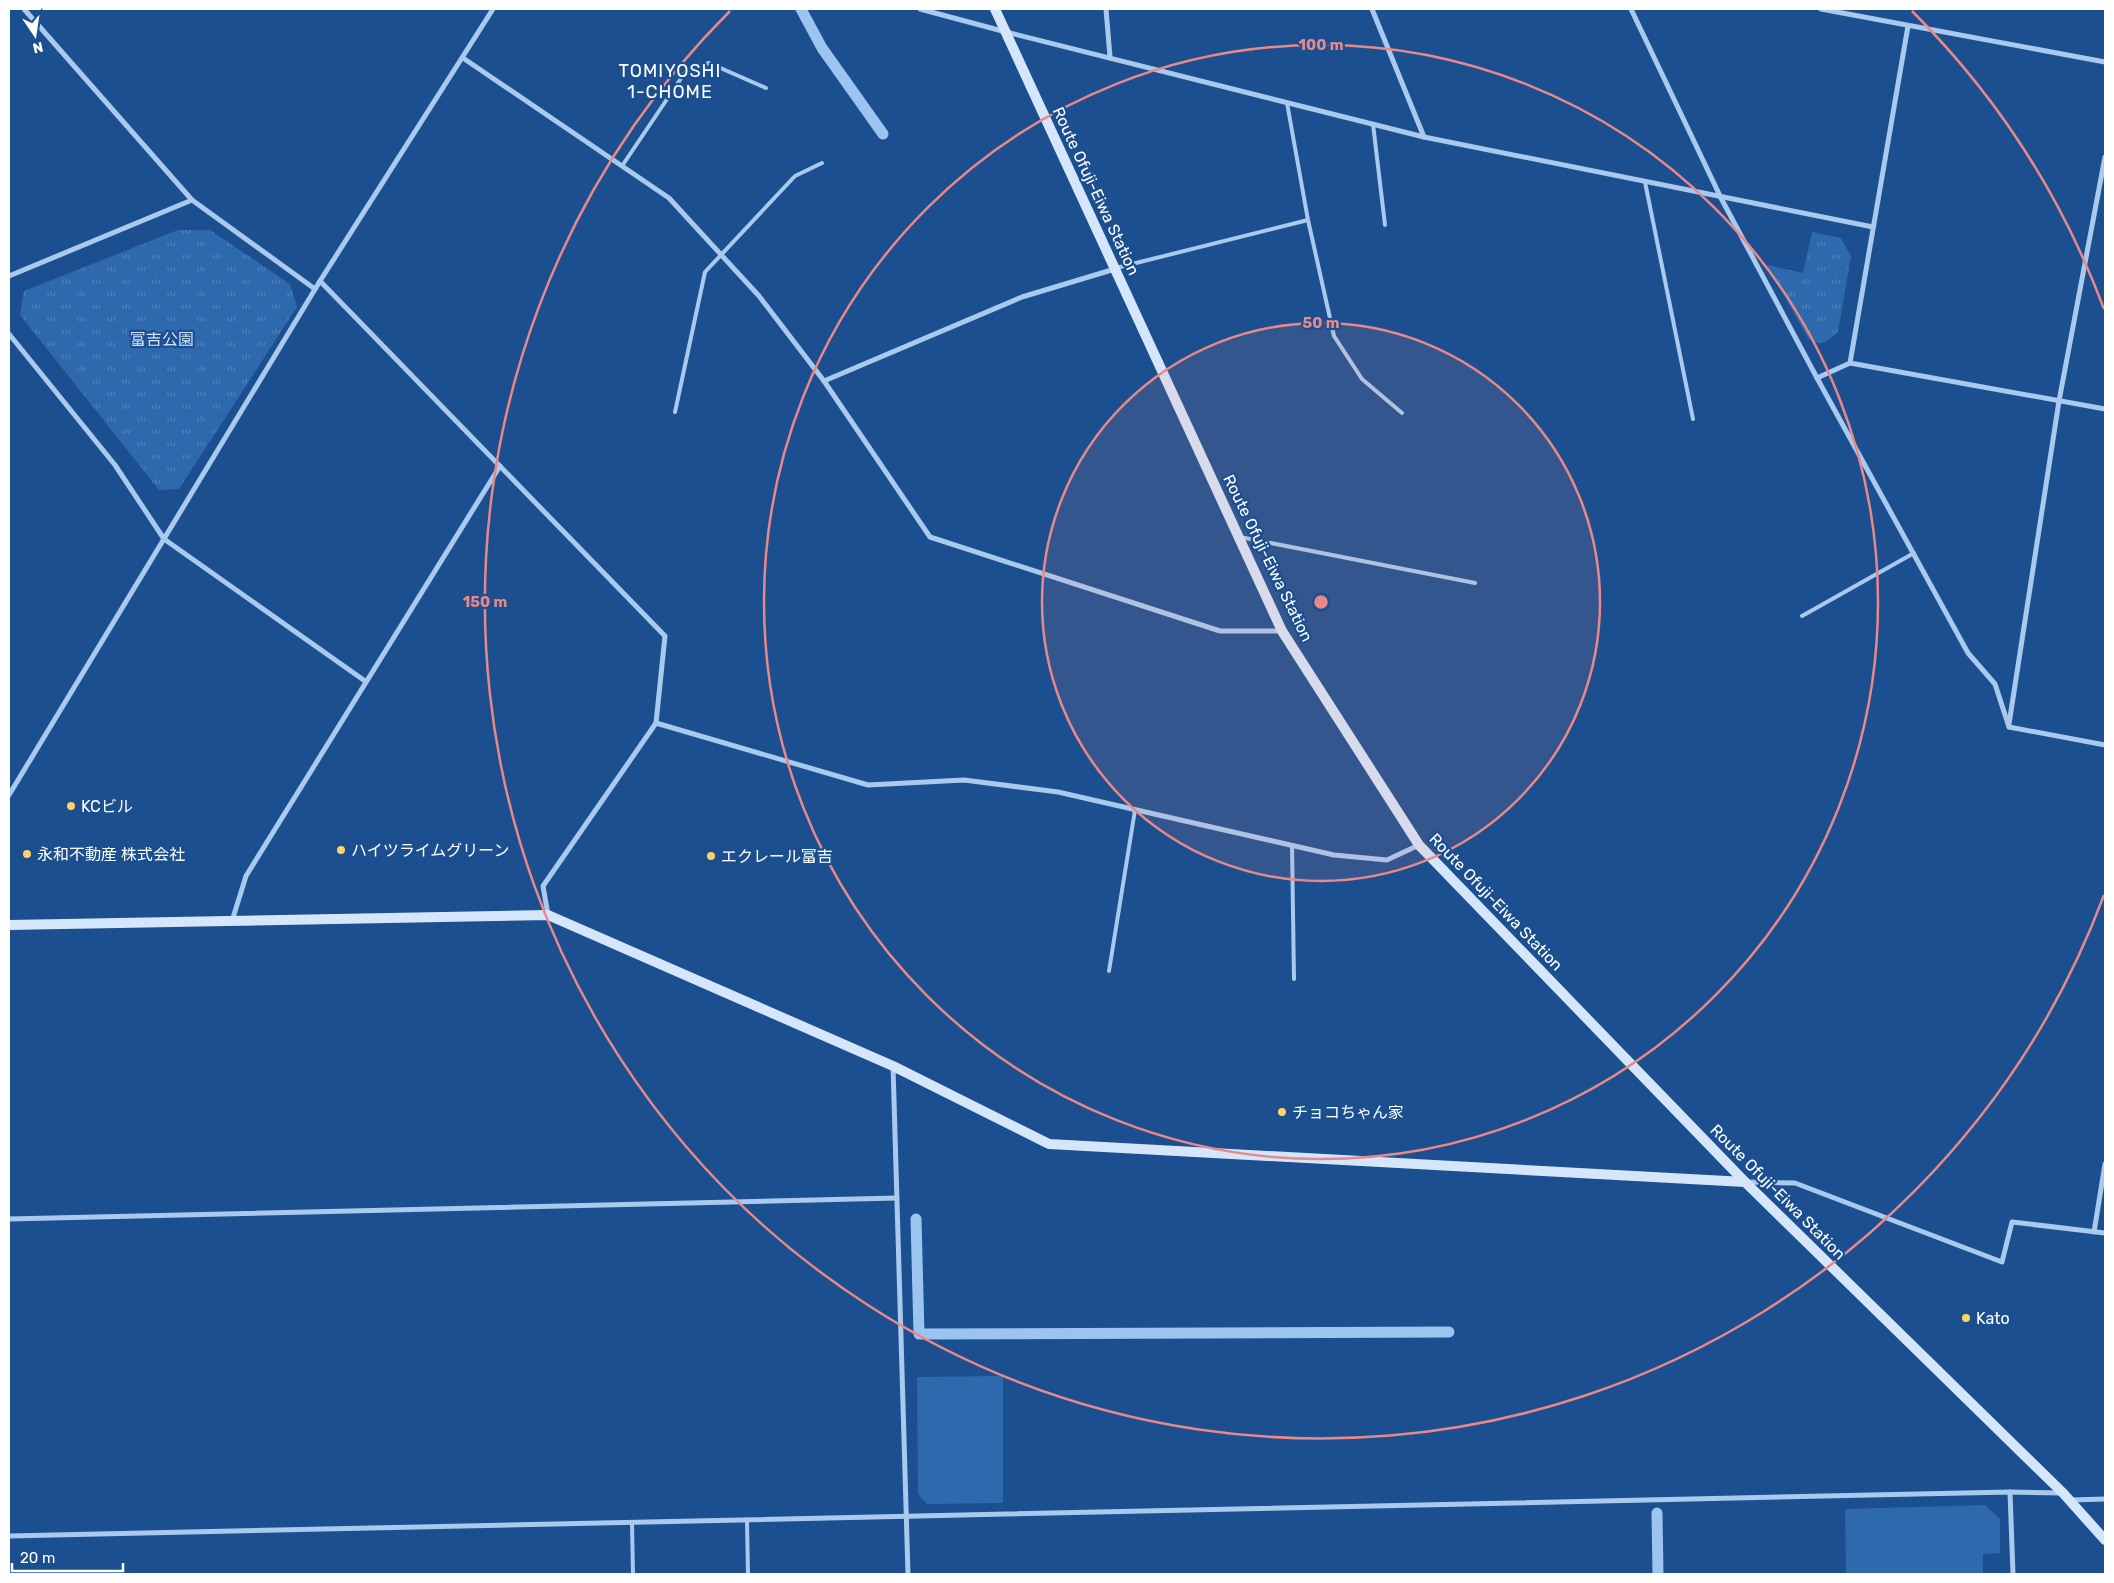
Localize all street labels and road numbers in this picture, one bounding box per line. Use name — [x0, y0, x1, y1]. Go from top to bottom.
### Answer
street label: Route Ofuji-Eiwa Station — [1049, 104, 1143, 278]
street label: Route Ofuji-Eiwa Station — [1219, 471, 1317, 645]
street label: Route Ofuji-Eiwa Station — [1425, 829, 1567, 975]
street label: Route Ofuji-Eiwa Station — [1706, 1120, 1850, 1264]

